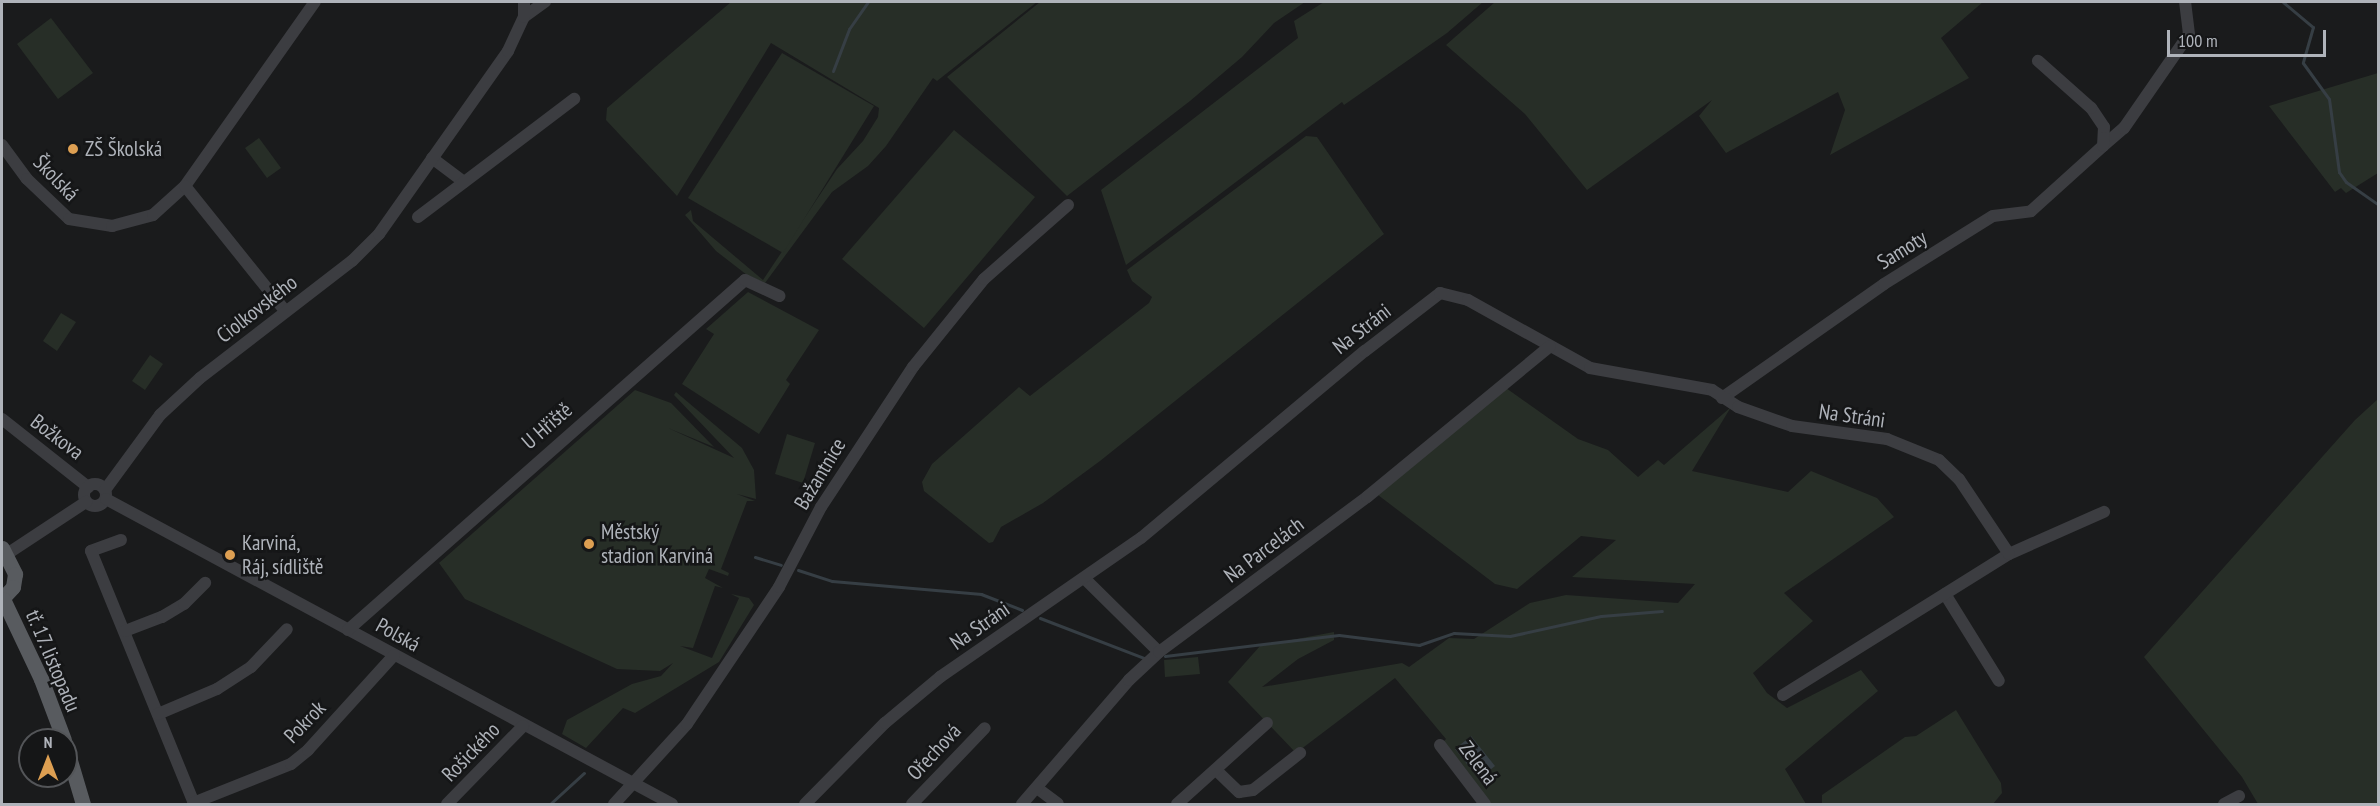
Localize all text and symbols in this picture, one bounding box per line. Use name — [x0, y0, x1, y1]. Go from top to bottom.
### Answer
scale bar — [2170, 18, 2329, 56]
text: 100 m — [2178, 29, 2218, 52]
place label: ZŠ Školská — [85, 136, 162, 162]
marker: ZŠ Školská — [66, 142, 80, 156]
street label: Školská — [28, 150, 84, 206]
street label: Samoty — [1873, 225, 1931, 275]
street label: Ciolkovského — [212, 270, 302, 348]
street label: Na Stráni — [1328, 298, 1396, 360]
street label: U Hřiště — [517, 397, 577, 455]
street label: Na Stráni — [1817, 399, 1887, 433]
street label: Božkova — [26, 409, 88, 465]
street label: Bažantnice — [789, 434, 851, 514]
street label: Na Parcelách — [1219, 512, 1309, 588]
place label: Městský stadion Karviná — [601, 519, 713, 569]
place label: Karviná, Ráj, sídliště — [242, 530, 325, 580]
marker: Městský stadion Karviná — [582, 537, 596, 551]
marker: Karviná, Ráj, sídliště — [223, 548, 237, 562]
street label: Na Stráni — [945, 597, 1015, 655]
street label: tř. 17. listopadu — [20, 605, 86, 717]
street label: Polská — [372, 613, 424, 657]
street label: Pokrok — [279, 696, 331, 748]
street label: Rošického — [437, 717, 505, 787]
street label: Ořechová — [902, 719, 966, 785]
north arrow — [18, 728, 78, 788]
text: N — [44, 732, 52, 752]
street label: Zelená — [1453, 736, 1503, 790]

